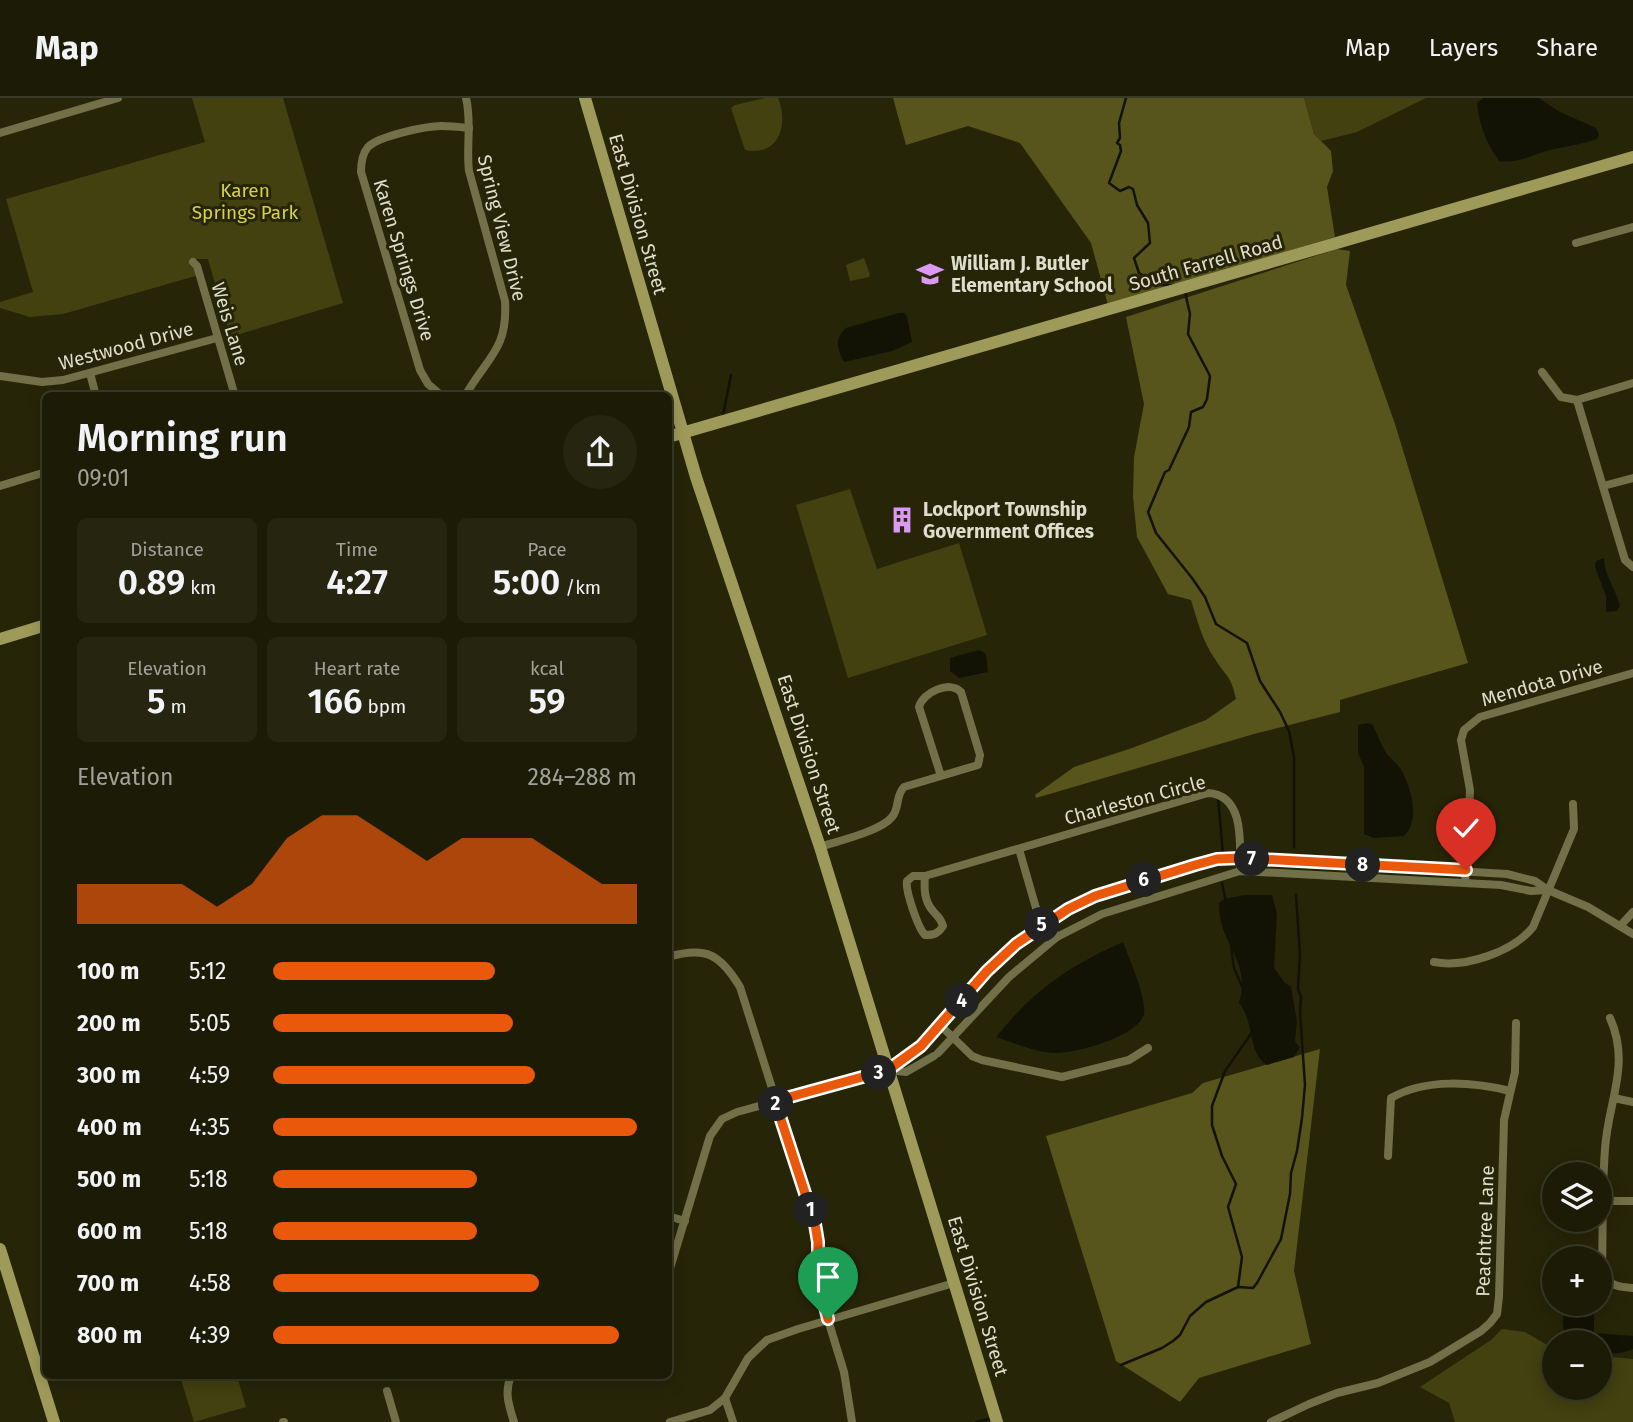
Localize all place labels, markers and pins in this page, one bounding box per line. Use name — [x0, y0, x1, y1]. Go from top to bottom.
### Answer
place label: William J. Butler Elementary School — [951, 252, 1113, 297]
school or university icon: William J. Butler Elementary School — [915, 259, 945, 289]
place label: Lockport Township Government Offices — [923, 498, 1094, 543]
building icon: Lockport Township Government Offices — [887, 505, 917, 535]
pin — [1436, 798, 1496, 870]
pin: 7 — [1234, 842, 1270, 876]
pin: 8 — [1346, 848, 1380, 882]
pin: 6 — [1126, 862, 1162, 898]
pin: 5 — [1024, 908, 1060, 942]
pin: 4 — [944, 984, 979, 1018]
pin: 3 — [862, 1056, 896, 1090]
pin: 2 — [758, 1086, 794, 1122]
pin: 1 — [794, 1192, 828, 1228]
pin — [798, 1247, 858, 1319]

